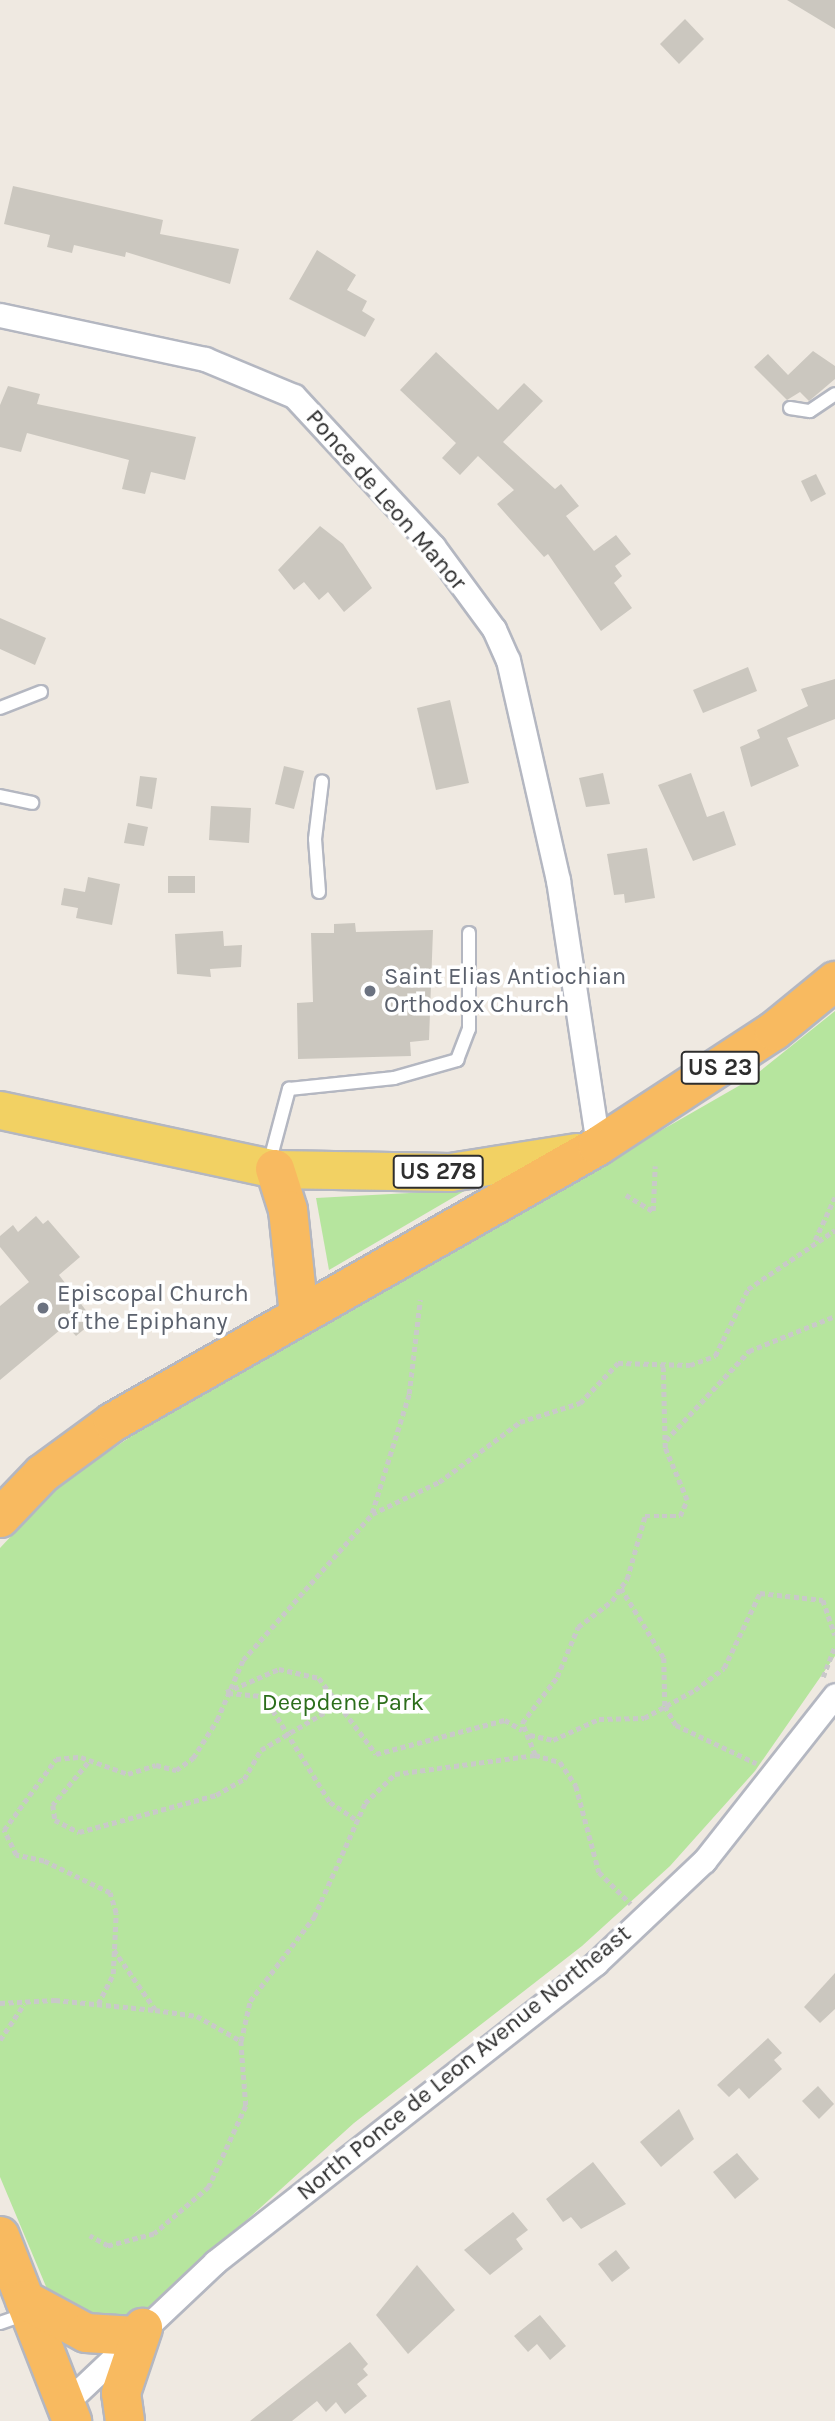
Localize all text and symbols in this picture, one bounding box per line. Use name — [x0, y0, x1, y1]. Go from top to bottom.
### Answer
street label: Ponce de Leon Manor — [300, 404, 472, 596]
place label: Saint Elias Antiochian Orthodox Church — [384, 963, 626, 1019]
marker: Saint Elias Antiochian Orthodox Church — [362, 983, 378, 999]
road number: US 23 — [680, 1049, 760, 1088]
road number: US 278 — [392, 1152, 484, 1191]
place label: Episcopal Church of the Epiphany — [57, 1280, 249, 1336]
marker: Episcopal Church of the Epiphany — [35, 1300, 51, 1316]
park label: Deepdene Park — [262, 1689, 424, 1717]
street label: North Ponce de Leon Avenue Northeast — [291, 1919, 637, 2207]

